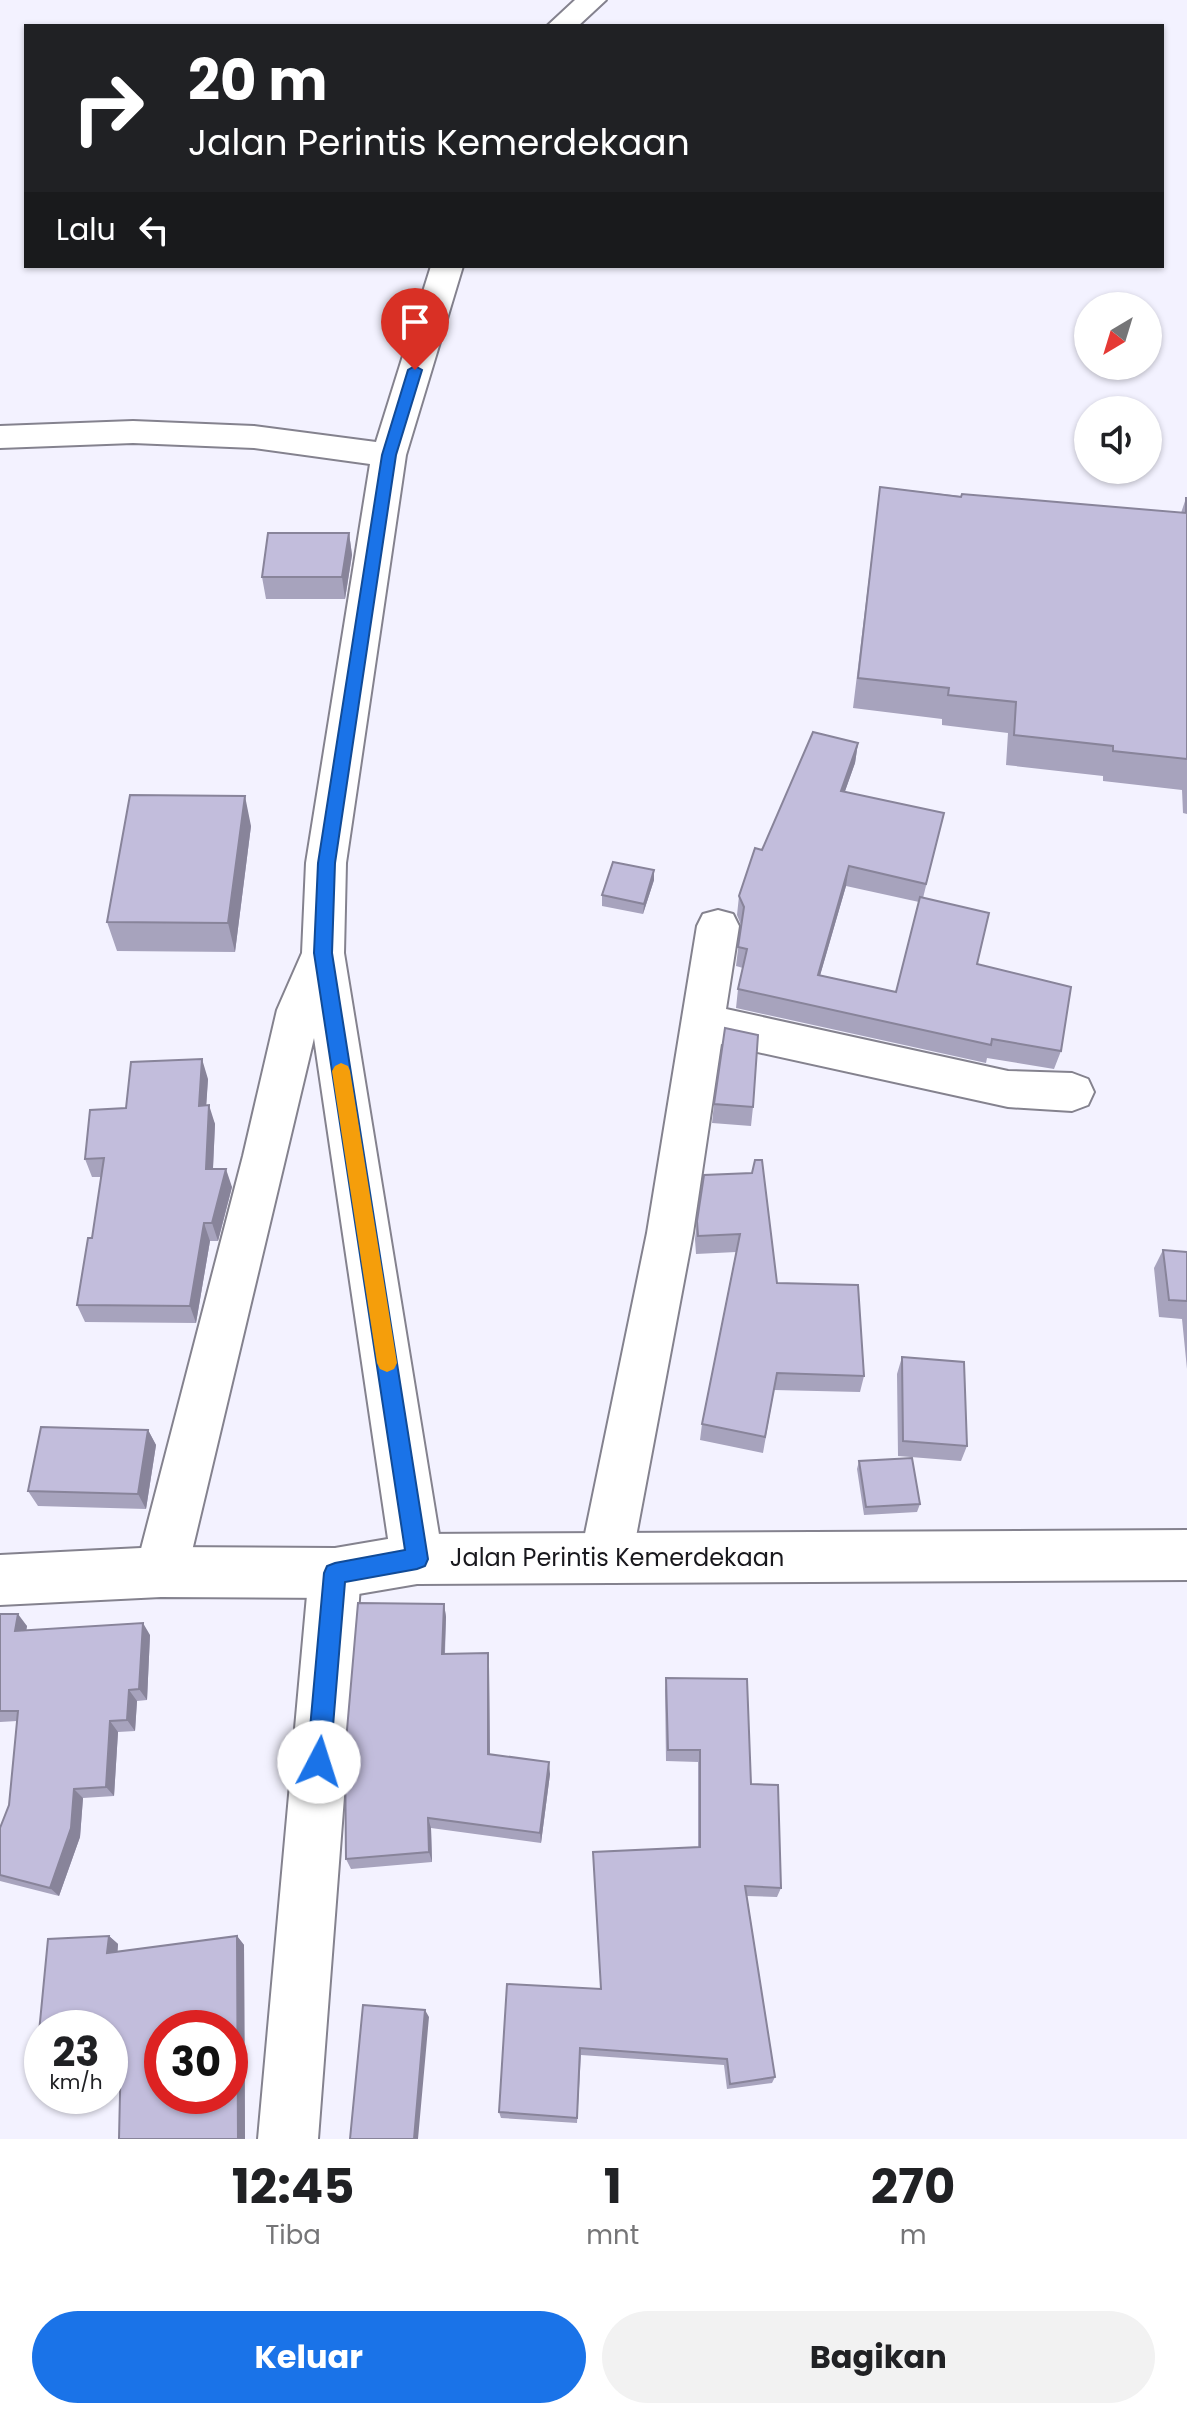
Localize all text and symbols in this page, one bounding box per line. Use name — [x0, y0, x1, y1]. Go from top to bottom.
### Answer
text: 20 m — [188, 41, 328, 120]
icon: right — [56, 56, 160, 160]
text: Jalan Perintis Kemerdekaan — [188, 117, 690, 168]
text: Lalu — [56, 208, 116, 251]
icon: left — [132, 208, 176, 252]
pin — [381, 288, 449, 370]
north arrow — [1074, 292, 1162, 380]
map controls — [1074, 292, 1162, 484]
icon: arrive — [393, 300, 437, 344]
button: sound — [1074, 396, 1162, 484]
street label: Jalan Perintis Kemerdekaan — [450, 1541, 784, 1574]
position arrow — [277, 1720, 361, 1804]
speed limit sign: 30 — [144, 2010, 248, 2114]
text: 23 — [52, 2024, 100, 2080]
text: km/h — [49, 2068, 103, 2096]
text: 12:45 — [232, 2153, 355, 2220]
text: 1 — [604, 2153, 622, 2220]
text: 270 — [871, 2153, 955, 2220]
text: Tiba — [265, 2217, 321, 2253]
text: mnt — [586, 2217, 639, 2253]
text: m — [900, 2217, 926, 2253]
button: Keluar — [32, 2311, 586, 2403]
button: Bagikan — [602, 2311, 1155, 2403]

